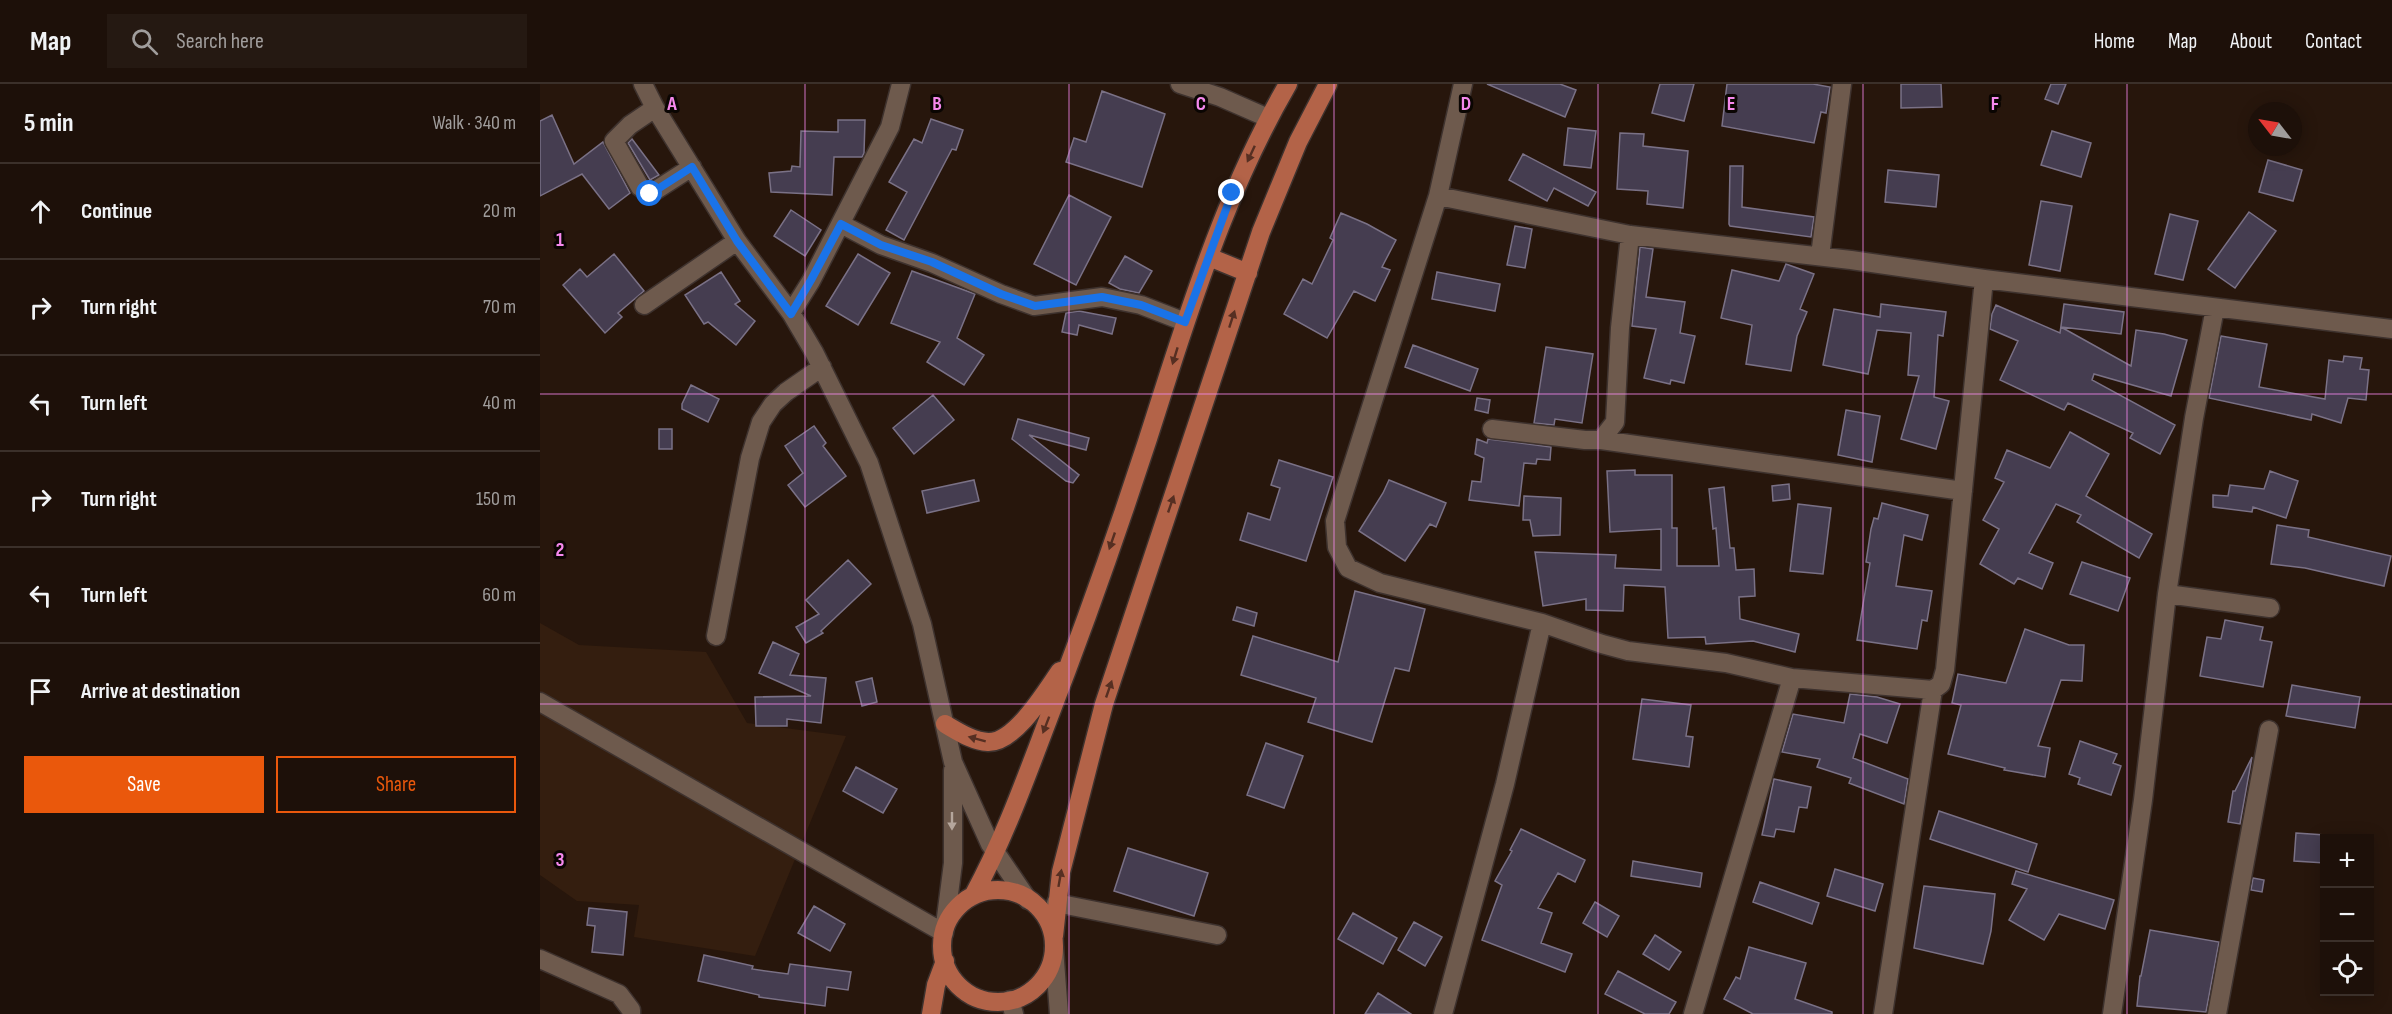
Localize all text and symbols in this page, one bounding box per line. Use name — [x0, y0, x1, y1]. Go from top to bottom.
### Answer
search box — [107, 14, 527, 68]
text: Map — [30, 25, 71, 58]
icon: search — [128, 25, 161, 58]
text: Search here — [176, 28, 264, 55]
text: Home — [2094, 29, 2135, 54]
text: Map — [2168, 29, 2197, 54]
text: About — [2230, 29, 2272, 54]
text: Contact — [2305, 29, 2362, 54]
text: A — [666, 92, 677, 116]
text: B — [932, 92, 942, 116]
text: C — [1196, 92, 1206, 116]
text: D — [1461, 92, 1471, 116]
text: E — [1727, 92, 1735, 116]
text: F — [1991, 92, 1999, 116]
north arrow — [2248, 102, 2302, 156]
text: 5 min — [24, 108, 74, 139]
text: Walk · 340 m — [432, 111, 516, 135]
one-way arrow — [1246, 146, 1255, 163]
route end — [1218, 179, 1244, 205]
route start — [636, 180, 662, 206]
icon: ahead — [24, 195, 57, 228]
text: Continue — [81, 198, 152, 225]
text: 20 m — [483, 199, 516, 223]
text: 1 — [556, 228, 564, 252]
icon: right — [24, 291, 57, 324]
text: Turn right — [81, 294, 157, 321]
text: 70 m — [483, 295, 516, 319]
one-way arrow — [1228, 310, 1238, 328]
one-way arrow — [1169, 347, 1179, 365]
icon: left — [24, 387, 57, 420]
text: Turn left — [81, 390, 147, 417]
text: 40 m — [483, 391, 516, 415]
icon: right — [24, 483, 57, 516]
text: Turn right — [81, 486, 157, 513]
text: 150 m — [476, 487, 516, 511]
one-way arrow — [1167, 495, 1177, 513]
one-way arrow — [1107, 532, 1117, 550]
text: 2 — [556, 538, 564, 562]
icon: left — [24, 579, 57, 612]
text: Turn left — [81, 582, 147, 609]
text: 60 m — [482, 583, 516, 607]
icon: arrive — [24, 675, 57, 708]
text: Arrive at destination — [81, 678, 240, 705]
one-way arrow — [1104, 680, 1114, 698]
one-way arrow — [1041, 716, 1051, 734]
one-way arrow — [968, 734, 986, 743]
button: Save — [24, 756, 264, 813]
button: Share — [276, 756, 516, 813]
one-way arrow — [947, 811, 957, 830]
map controls — [2320, 834, 2374, 996]
button: + — [2320, 834, 2374, 888]
text: 3 — [556, 848, 565, 872]
one-way arrow — [1056, 868, 1065, 887]
button: − — [2320, 888, 2374, 942]
button: locate — [2320, 942, 2374, 996]

